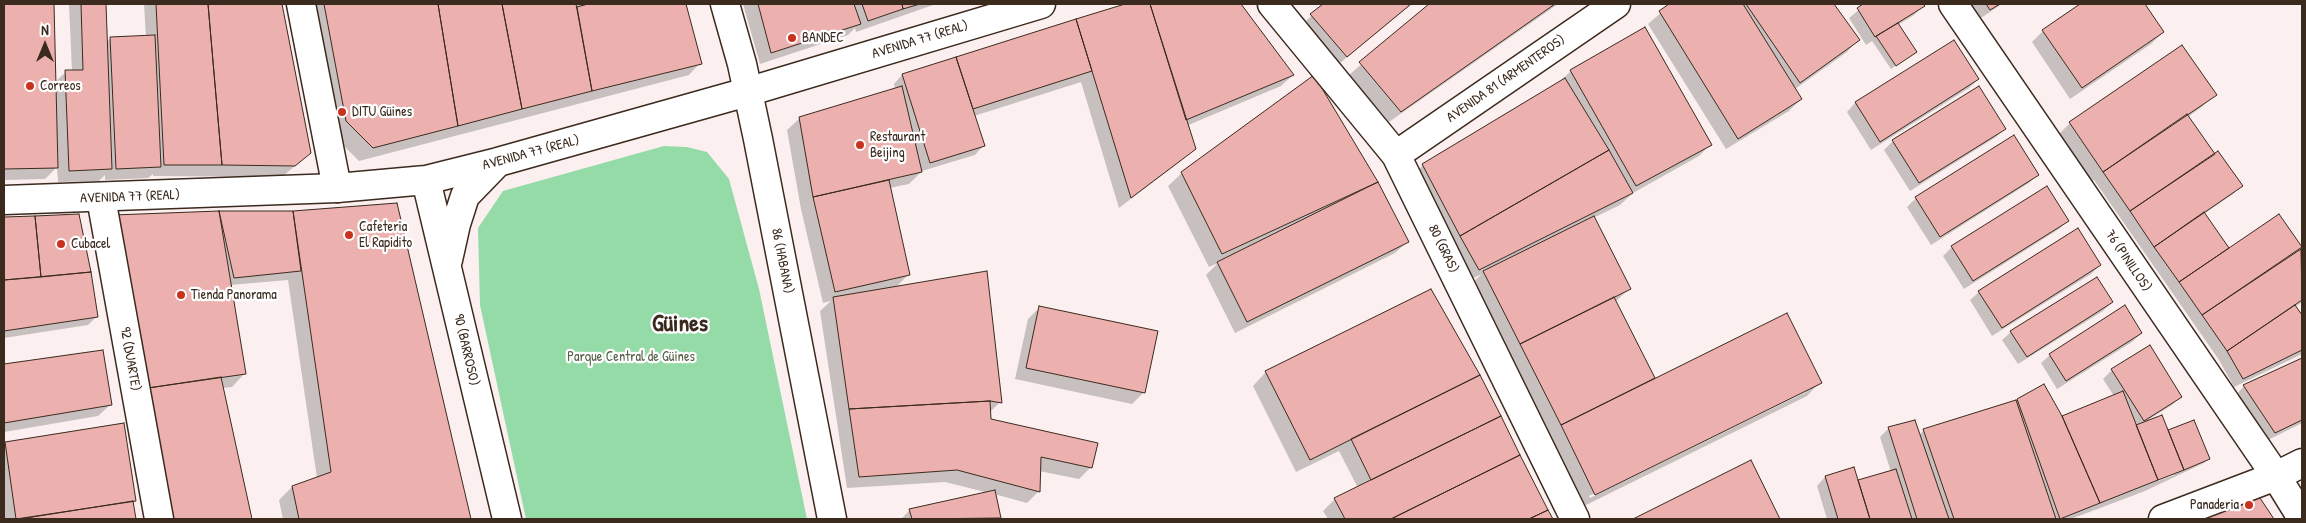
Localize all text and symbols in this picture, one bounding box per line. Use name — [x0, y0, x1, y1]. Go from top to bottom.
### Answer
street label: AVENIDA 77 (REAL) — [870, 17, 970, 63]
north arrow — [20, 20, 70, 70]
text: N — [41, 20, 49, 39]
place label: BANDEC — [802, 30, 844, 46]
marker: BANDEC — [786, 32, 798, 44]
street label: AVENIDA 81 (ARMENTEROS) — [1443, 32, 1569, 126]
place label: Correos — [40, 78, 81, 94]
marker: Correos — [24, 80, 36, 92]
place label: DITU Güines — [352, 104, 412, 120]
marker: DITU Güines — [336, 106, 348, 118]
place label: Restaurant Beijing — [870, 129, 925, 162]
street label: AVENIDA 77 (REAL) — [481, 132, 581, 174]
marker: Restaurant Beijing — [854, 139, 866, 151]
street label: AVENIDA 77 (REAL) — [80, 187, 180, 207]
place label: Cafeteria El Rapidito — [359, 219, 412, 252]
street label: 80 (GRAS) — [1424, 222, 1462, 276]
street label: 86 (HABANA) — [767, 227, 797, 295]
street label: 76 (PINILLOS) — [2101, 227, 2155, 295]
marker: Cafeteria El Rapidito — [343, 229, 355, 241]
place label: Cubacel — [71, 236, 110, 252]
marker: Cubacel — [55, 238, 67, 250]
place label: Tienda Panorama — [191, 287, 277, 303]
marker: Tienda Panorama — [175, 289, 187, 301]
district label: Güines — [652, 311, 708, 339]
street label: 90 (BARROSO) — [450, 313, 482, 387]
street label: 92 (DUARTE) — [116, 326, 144, 392]
park label: Parque Central de Güines — [567, 349, 695, 365]
place label: Panaderia — [2190, 497, 2239, 513]
marker: Panaderia — [2243, 499, 2255, 511]

